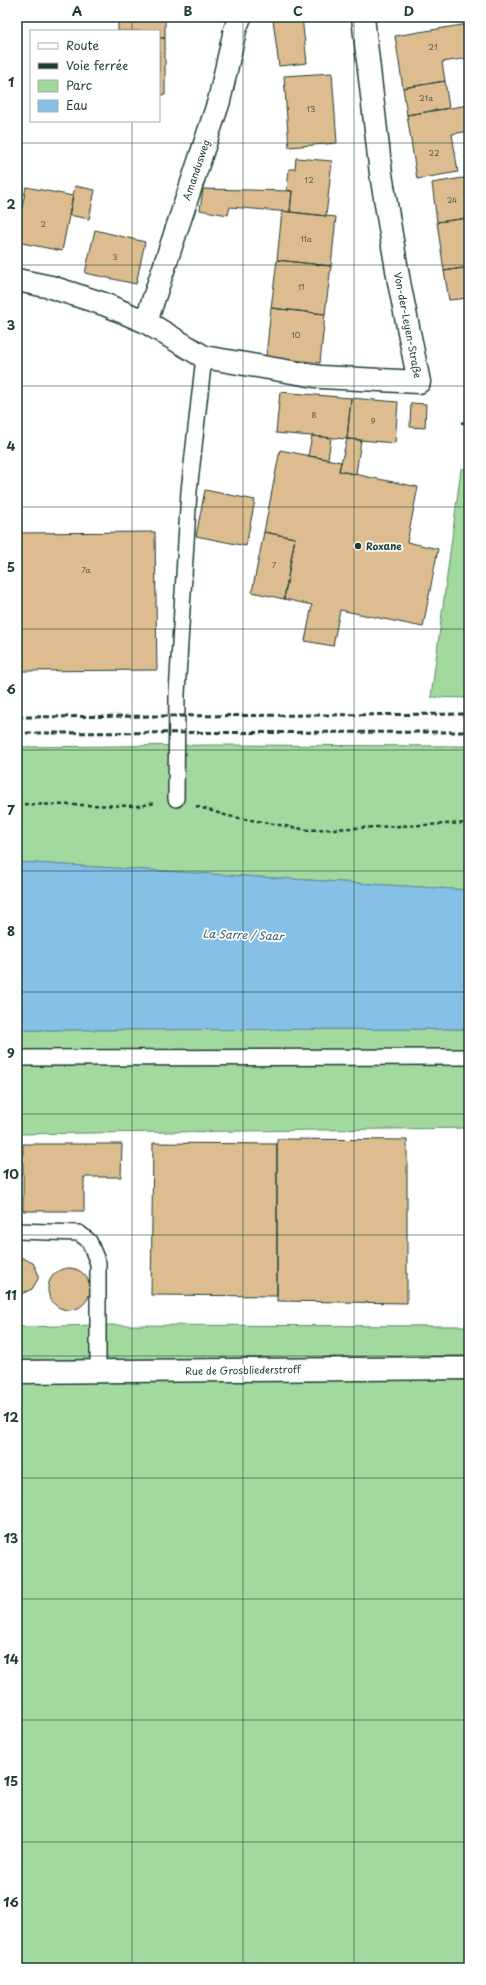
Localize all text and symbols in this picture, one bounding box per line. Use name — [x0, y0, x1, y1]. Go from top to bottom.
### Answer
text: A — [72, 1, 82, 20]
text: B — [184, 1, 193, 20]
text: C — [293, 1, 303, 20]
text: D — [404, 1, 414, 20]
legend — [30, 30, 160, 122]
text: Route — [66, 36, 99, 54]
house number: 21 — [428, 41, 438, 53]
text: Voie ferrée — [66, 56, 128, 74]
text: 1 — [8, 72, 14, 91]
text: Parc — [66, 76, 92, 94]
house number: 21a — [419, 92, 433, 104]
text: Eau — [66, 96, 88, 114]
house number: 13 — [307, 103, 315, 115]
street label: Amandusweg — [178, 137, 213, 202]
house number: 22 — [429, 147, 439, 159]
house number: 12 — [304, 174, 314, 186]
text: 2 — [6, 194, 16, 213]
house number: 24 — [447, 194, 457, 206]
house number: 2 — [40, 218, 46, 230]
house number: 11a — [300, 233, 312, 245]
house number: 3 — [112, 251, 118, 263]
street label: Von-der-Leyen-Straße — [391, 271, 426, 379]
house number: 11 — [298, 281, 304, 293]
text: 3 — [7, 315, 16, 334]
house number: 10 — [291, 329, 301, 341]
house number: 8 — [312, 409, 317, 421]
house number: 9 — [371, 415, 376, 427]
text: 4 — [7, 436, 16, 455]
place label: Roxane — [366, 538, 402, 553]
marker: Roxane — [353, 541, 363, 551]
text: 5 — [7, 557, 15, 576]
house number: 7 — [272, 559, 277, 571]
house number: 7a — [81, 564, 91, 576]
text: 6 — [6, 679, 16, 698]
text: 7 — [7, 800, 15, 819]
text: 8 — [7, 921, 15, 940]
water label: La Sarre / Saar — [202, 925, 286, 944]
text: 9 — [7, 1043, 15, 1062]
text: 10 — [3, 1164, 19, 1183]
text: 11 — [5, 1285, 17, 1304]
street label: Rue de Grosbliederstroff — [185, 1361, 302, 1378]
text: 12 — [3, 1407, 19, 1426]
text: 13 — [4, 1528, 19, 1547]
text: 14 — [3, 1649, 19, 1668]
text: 15 — [4, 1771, 18, 1790]
text: 16 — [3, 1892, 19, 1911]

